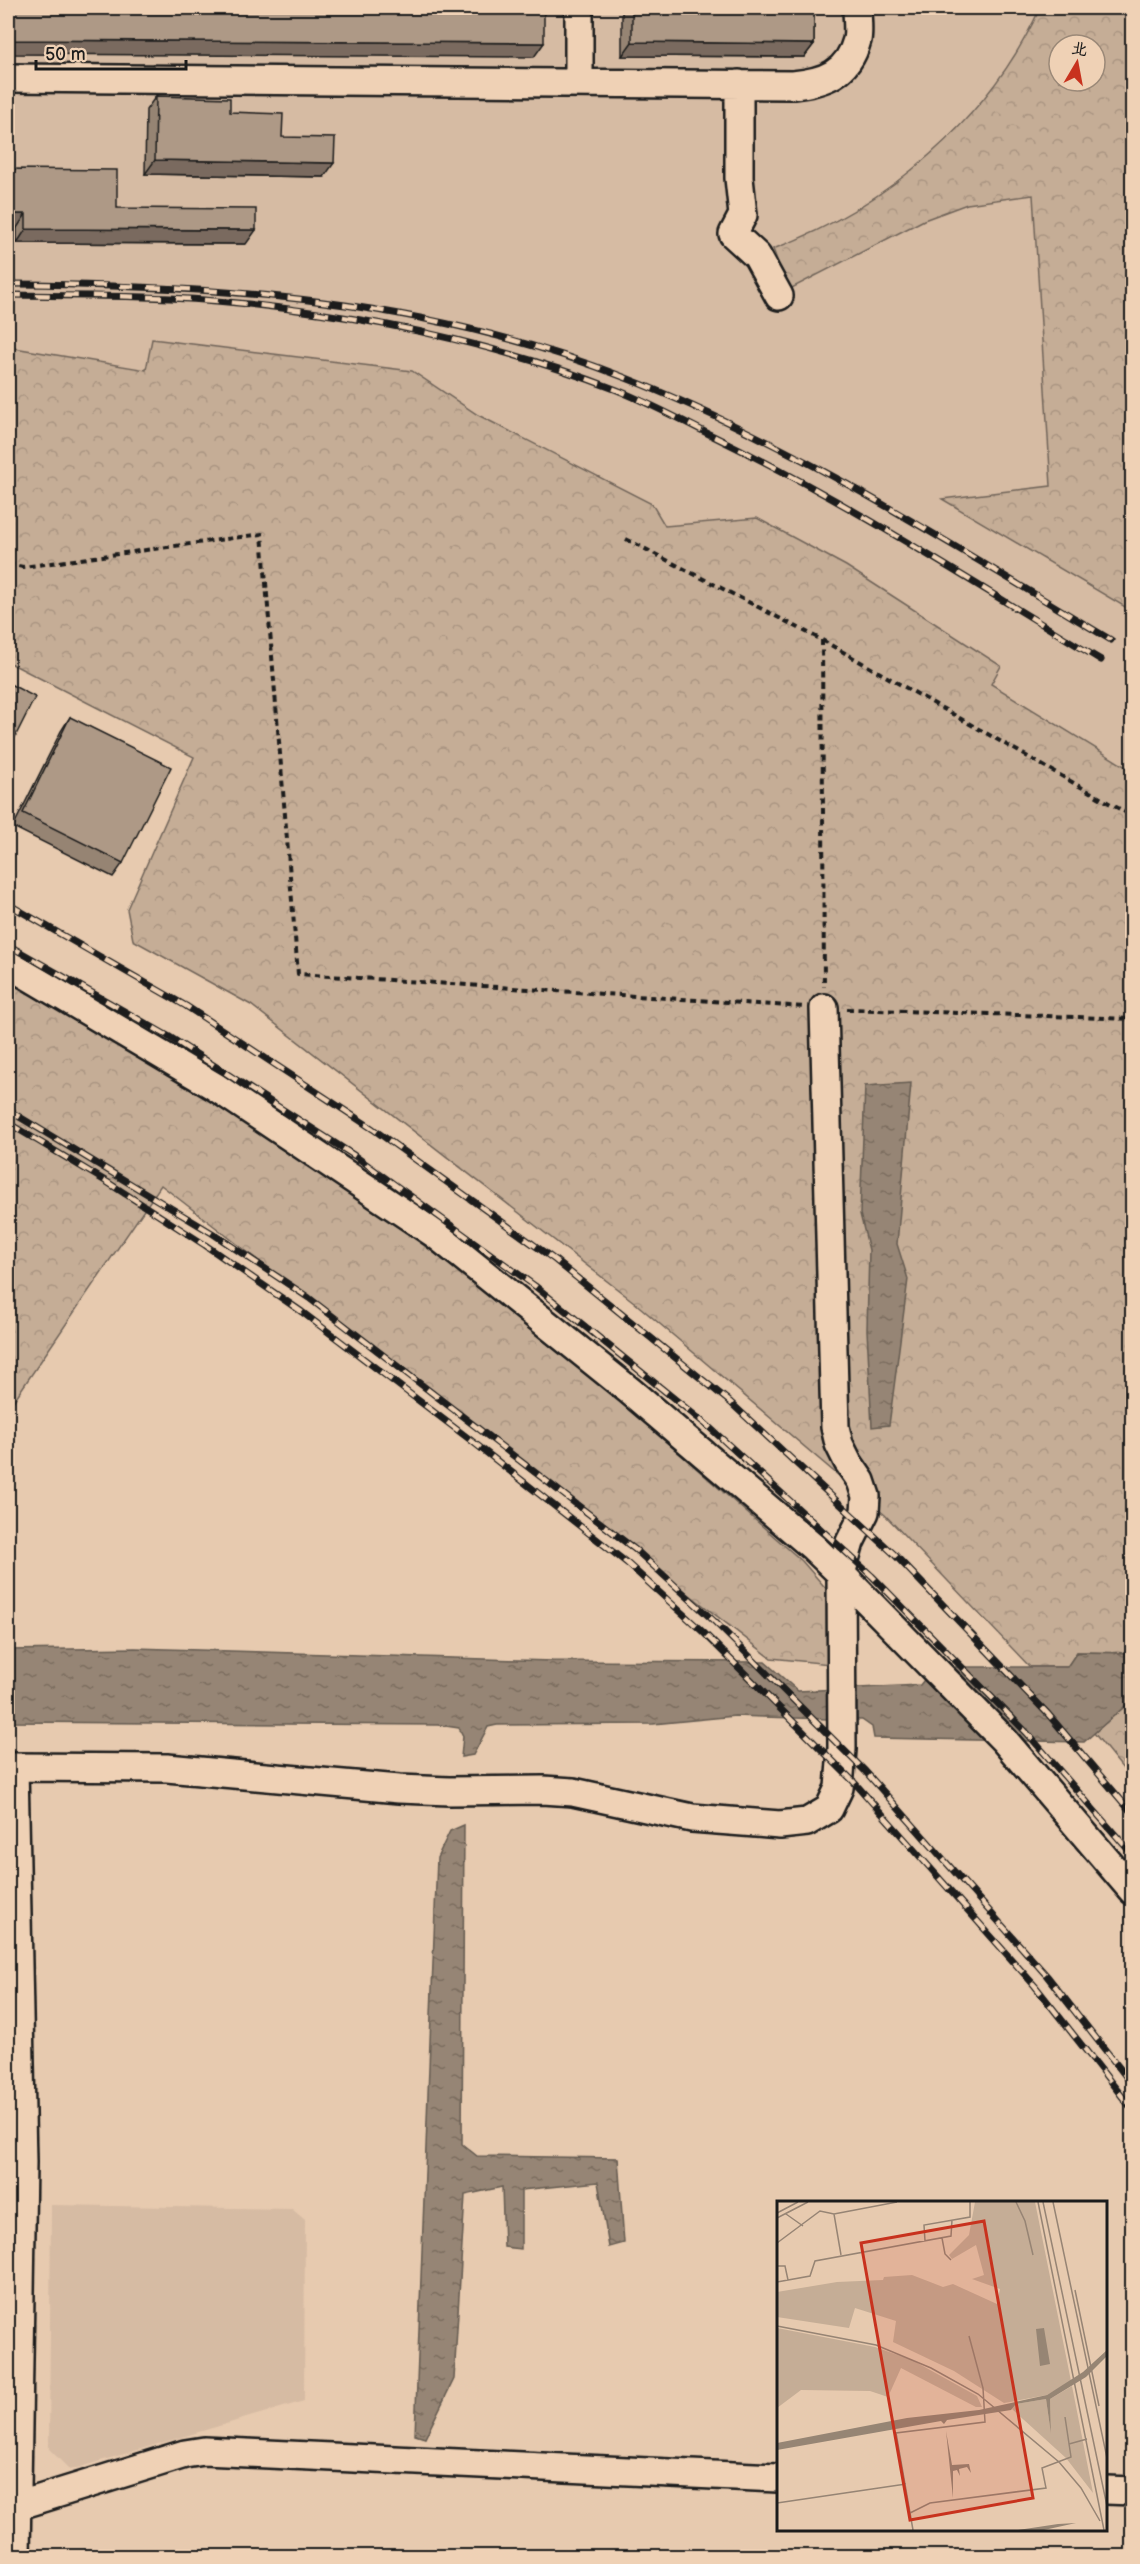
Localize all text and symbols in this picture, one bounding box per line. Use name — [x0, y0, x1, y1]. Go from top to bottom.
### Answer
scale bar — [36, 33, 186, 71]
north arrow — [1047, 33, 1107, 93]
text: 北 — [1070, 39, 1089, 60]
text: 50 m — [45, 44, 86, 65]
inset map — [777, 2201, 1107, 2531]

